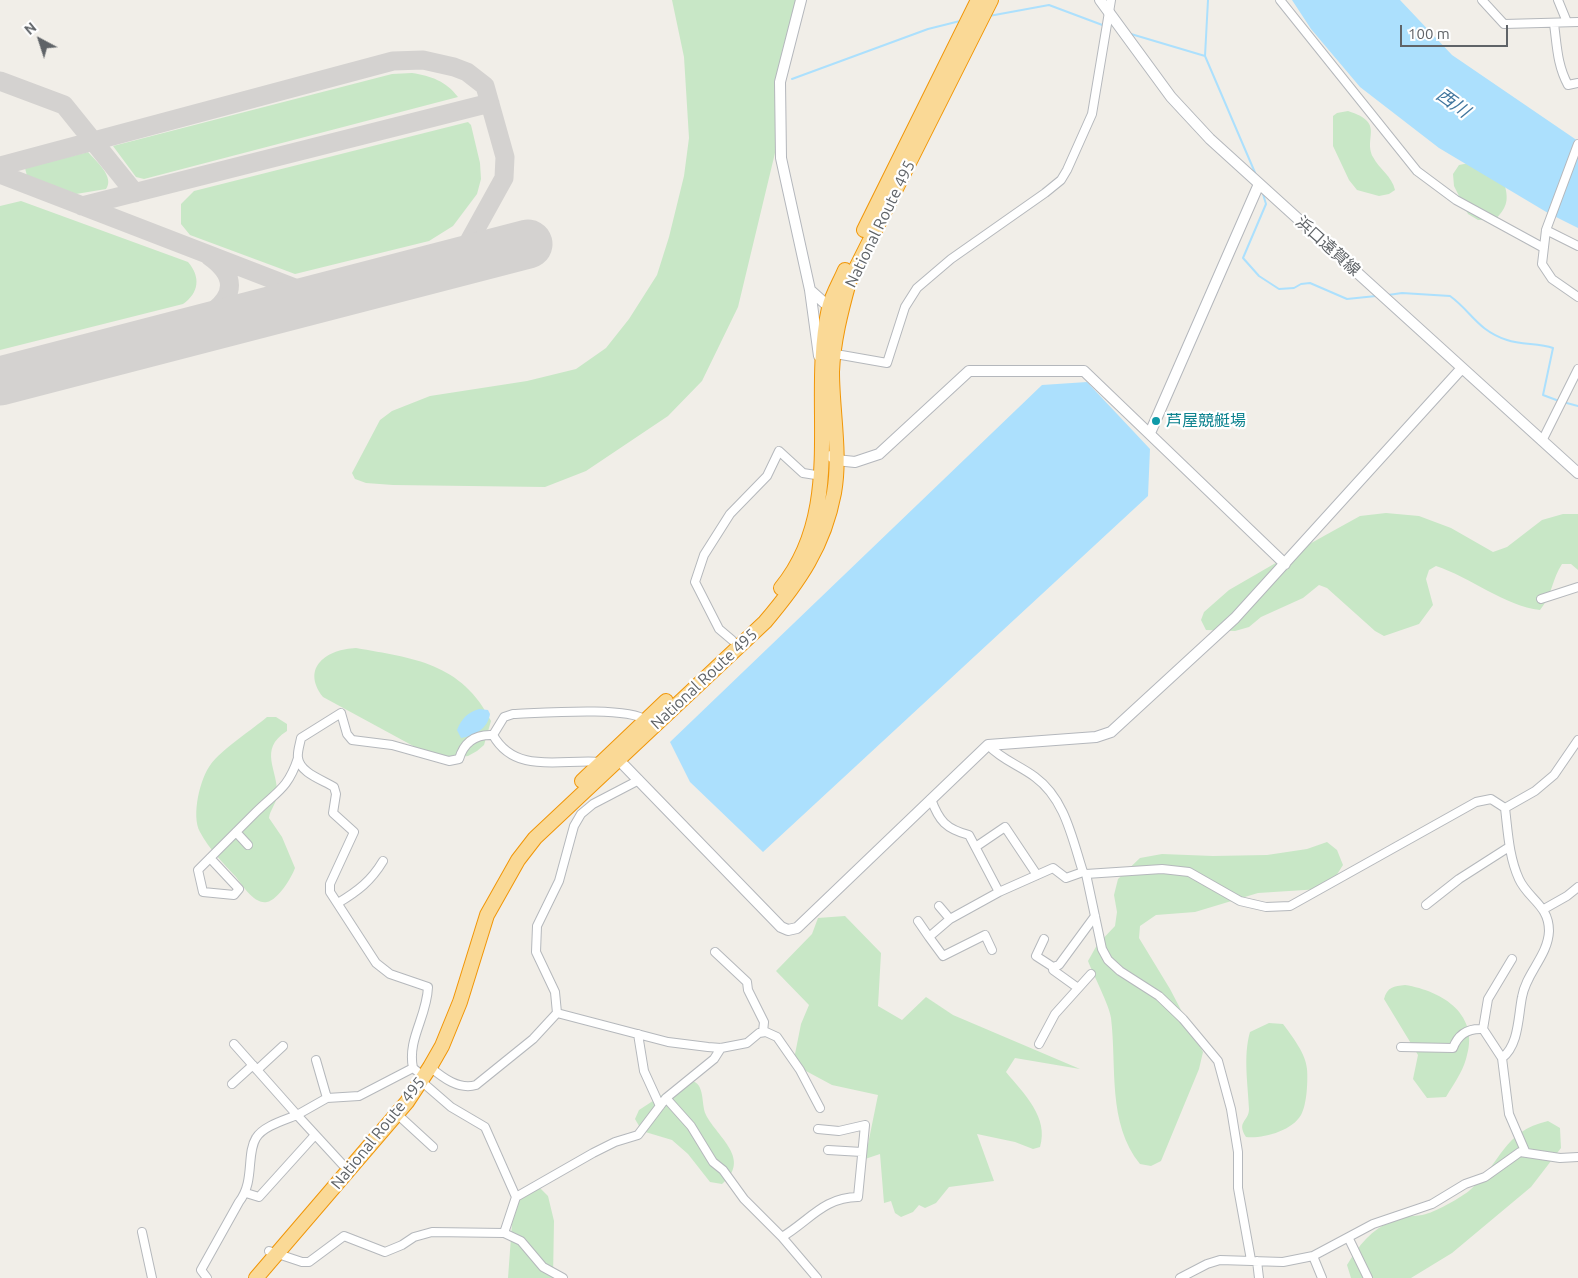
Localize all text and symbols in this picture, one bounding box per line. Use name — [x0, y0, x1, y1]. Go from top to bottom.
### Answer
north arrow — [15, 15, 65, 65]
scale bar — [1403, 15, 1510, 47]
text: N — [21, 19, 39, 38]
text: 100 m — [1408, 25, 1450, 42]
water label: 西川 — [1432, 84, 1474, 122]
street label: National Route 495 — [841, 157, 919, 291]
street label: 浜口遠賀線 — [1292, 212, 1364, 280]
place label: 芦屋競艇場 — [1166, 411, 1246, 431]
marker: 芦屋競艇場 — [1150, 415, 1162, 427]
street label: National Route 495 — [647, 625, 761, 733]
street label: National Route 495 — [327, 1073, 429, 1193]

